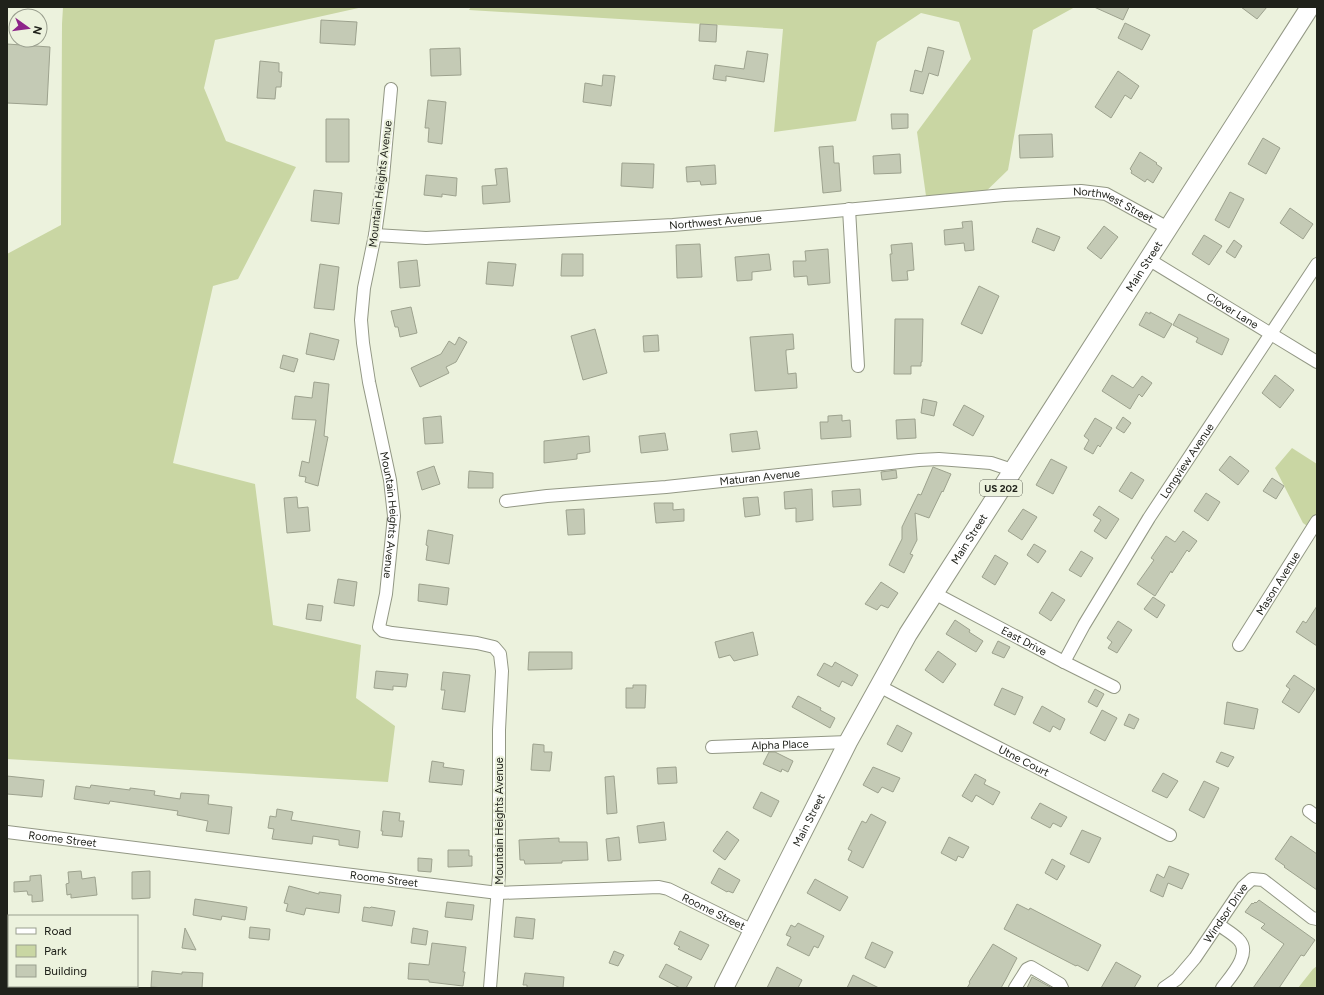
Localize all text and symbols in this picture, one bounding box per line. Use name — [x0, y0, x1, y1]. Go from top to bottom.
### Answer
north arrow — [8, 8, 48, 48]
text: N — [30, 25, 45, 36]
street label: Mountain Heights Avenue — [366, 120, 395, 248]
street label: Northwest Street — [1073, 185, 1155, 226]
street label: Northwest Avenue — [669, 212, 762, 232]
street label: Main Street — [1123, 239, 1165, 294]
street label: Clover Lane — [1204, 290, 1260, 332]
street label: Longview Avenue — [1158, 421, 1217, 501]
street label: Mountain Heights Avenue — [377, 450, 400, 579]
street label: Maturan Avenue — [719, 467, 801, 488]
road number: US 202 — [980, 480, 1022, 496]
street label: Main Street — [948, 512, 990, 567]
street label: Mason Avenue — [1253, 549, 1303, 618]
street label: East Drive — [999, 624, 1049, 659]
street label: Alpha Place — [751, 737, 809, 753]
street label: Utne Court — [996, 743, 1051, 779]
street label: Mountain Heights Avenue — [493, 757, 506, 885]
street label: Main Street — [790, 792, 828, 849]
street label: Roome Street — [28, 829, 97, 850]
street label: Roome Street — [349, 869, 419, 890]
street label: Windsor Drive — [1201, 880, 1250, 945]
street label: Roome Street — [680, 891, 747, 933]
legend — [8, 915, 138, 987]
text: Road — [44, 924, 72, 938]
text: Park — [44, 944, 67, 958]
text: Building — [44, 964, 87, 978]

